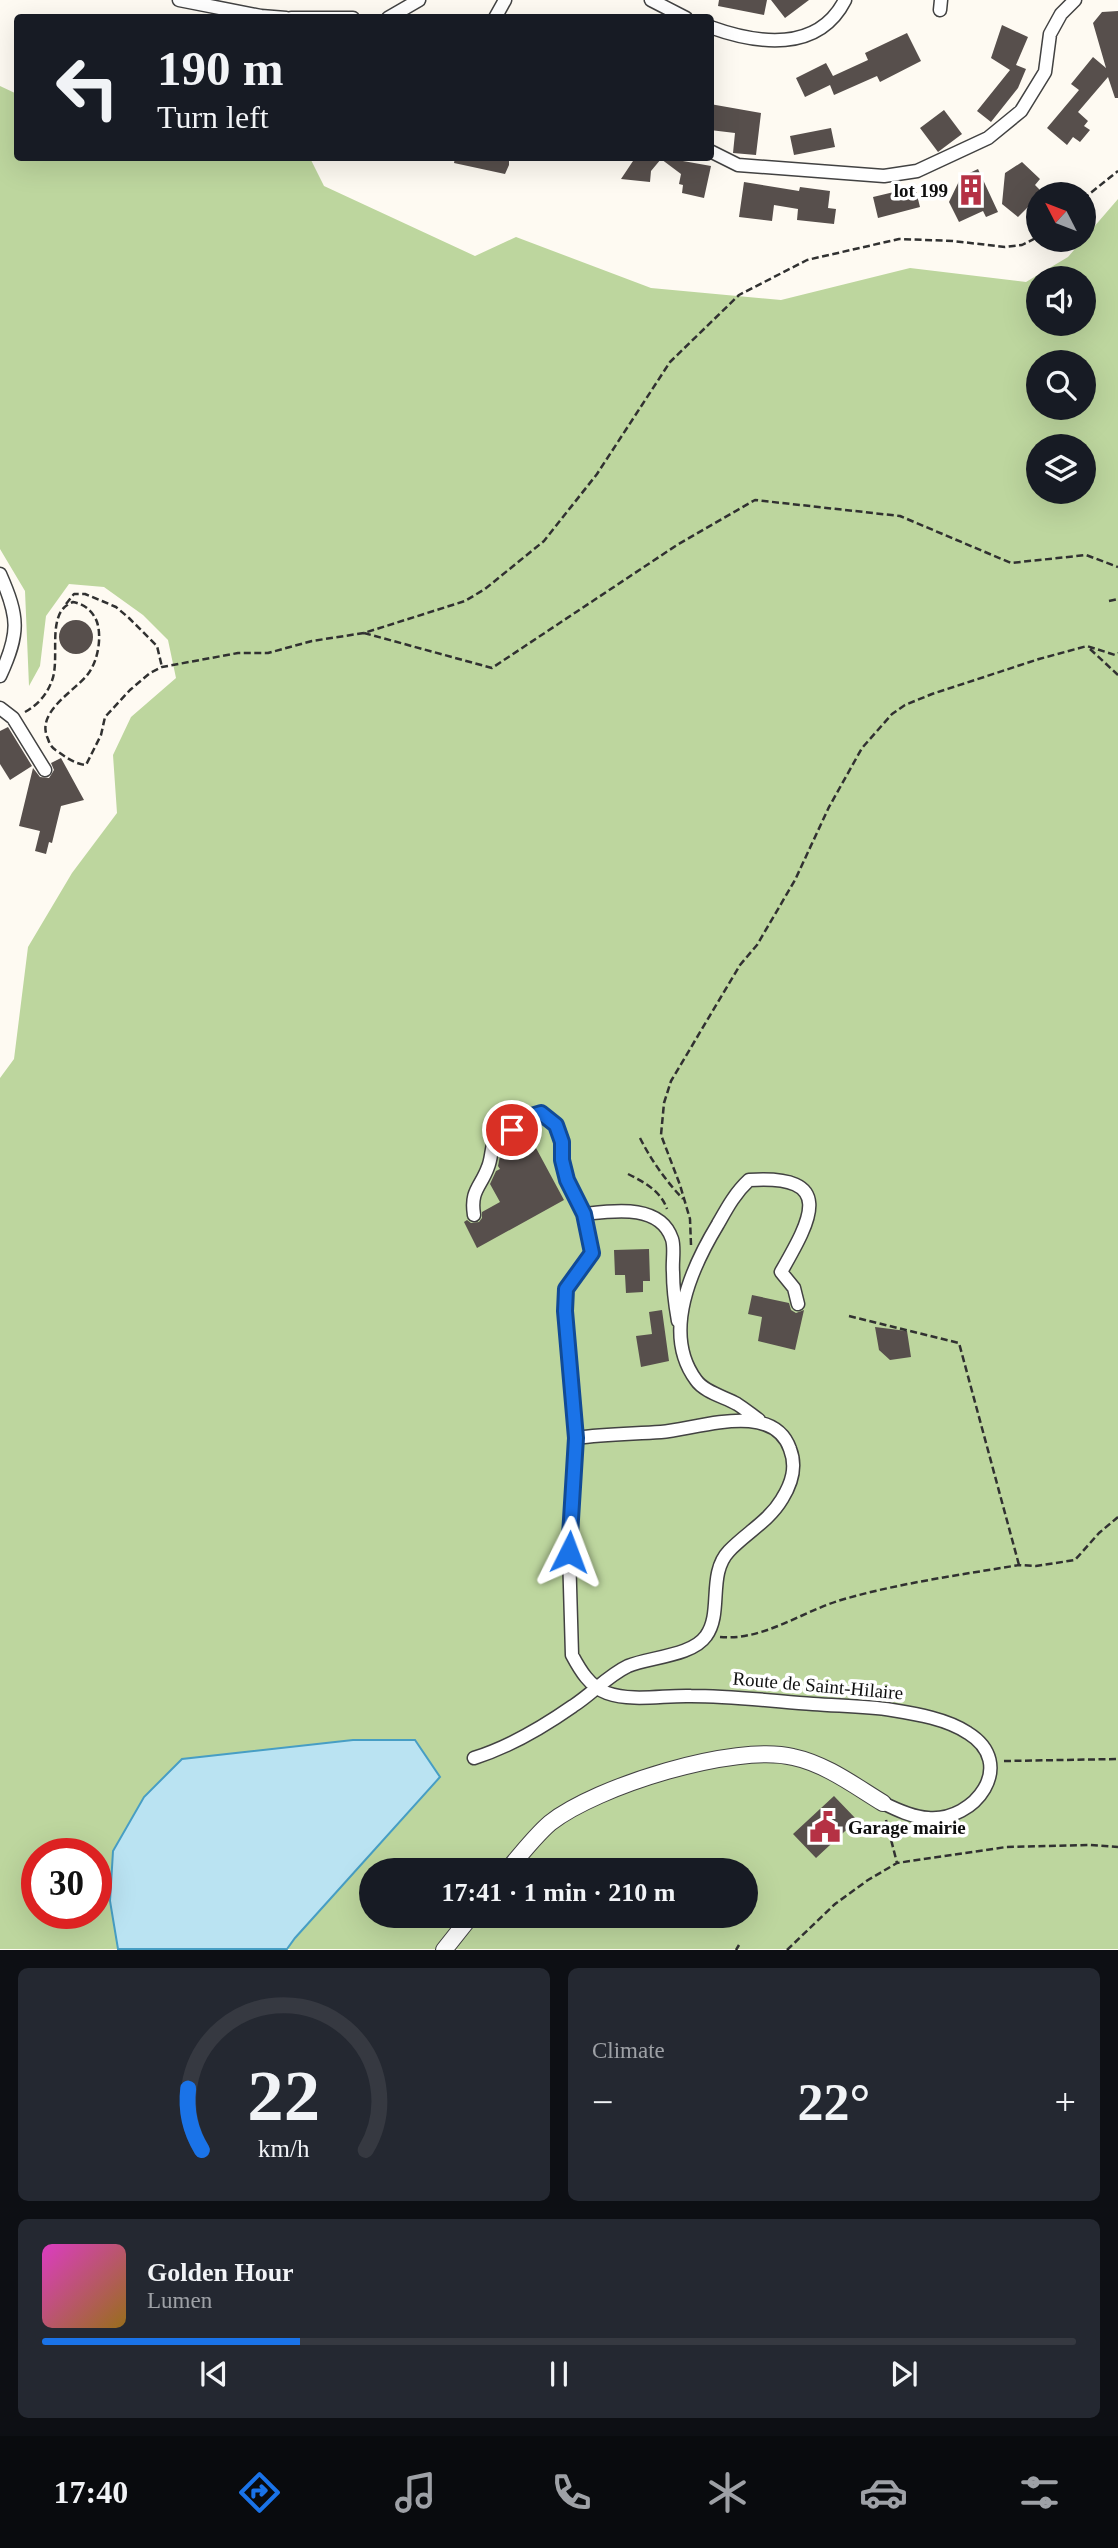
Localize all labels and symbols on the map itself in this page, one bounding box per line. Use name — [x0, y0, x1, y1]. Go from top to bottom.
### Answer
building icon: lot 199 — [954, 173, 988, 207]
place label: lot 199 — [894, 180, 948, 201]
north arrow — [1026, 182, 1096, 252]
pin — [482, 1100, 542, 1160]
position arrow — [532, 1515, 606, 1589]
street label: Route de Saint-Hilaire — [732, 1668, 904, 1703]
public building icon: Garage mairie — [808, 1810, 842, 1844]
place label: Garage mairie — [848, 1817, 966, 1838]
speed limit sign: 30 — [21, 1838, 112, 1929]

